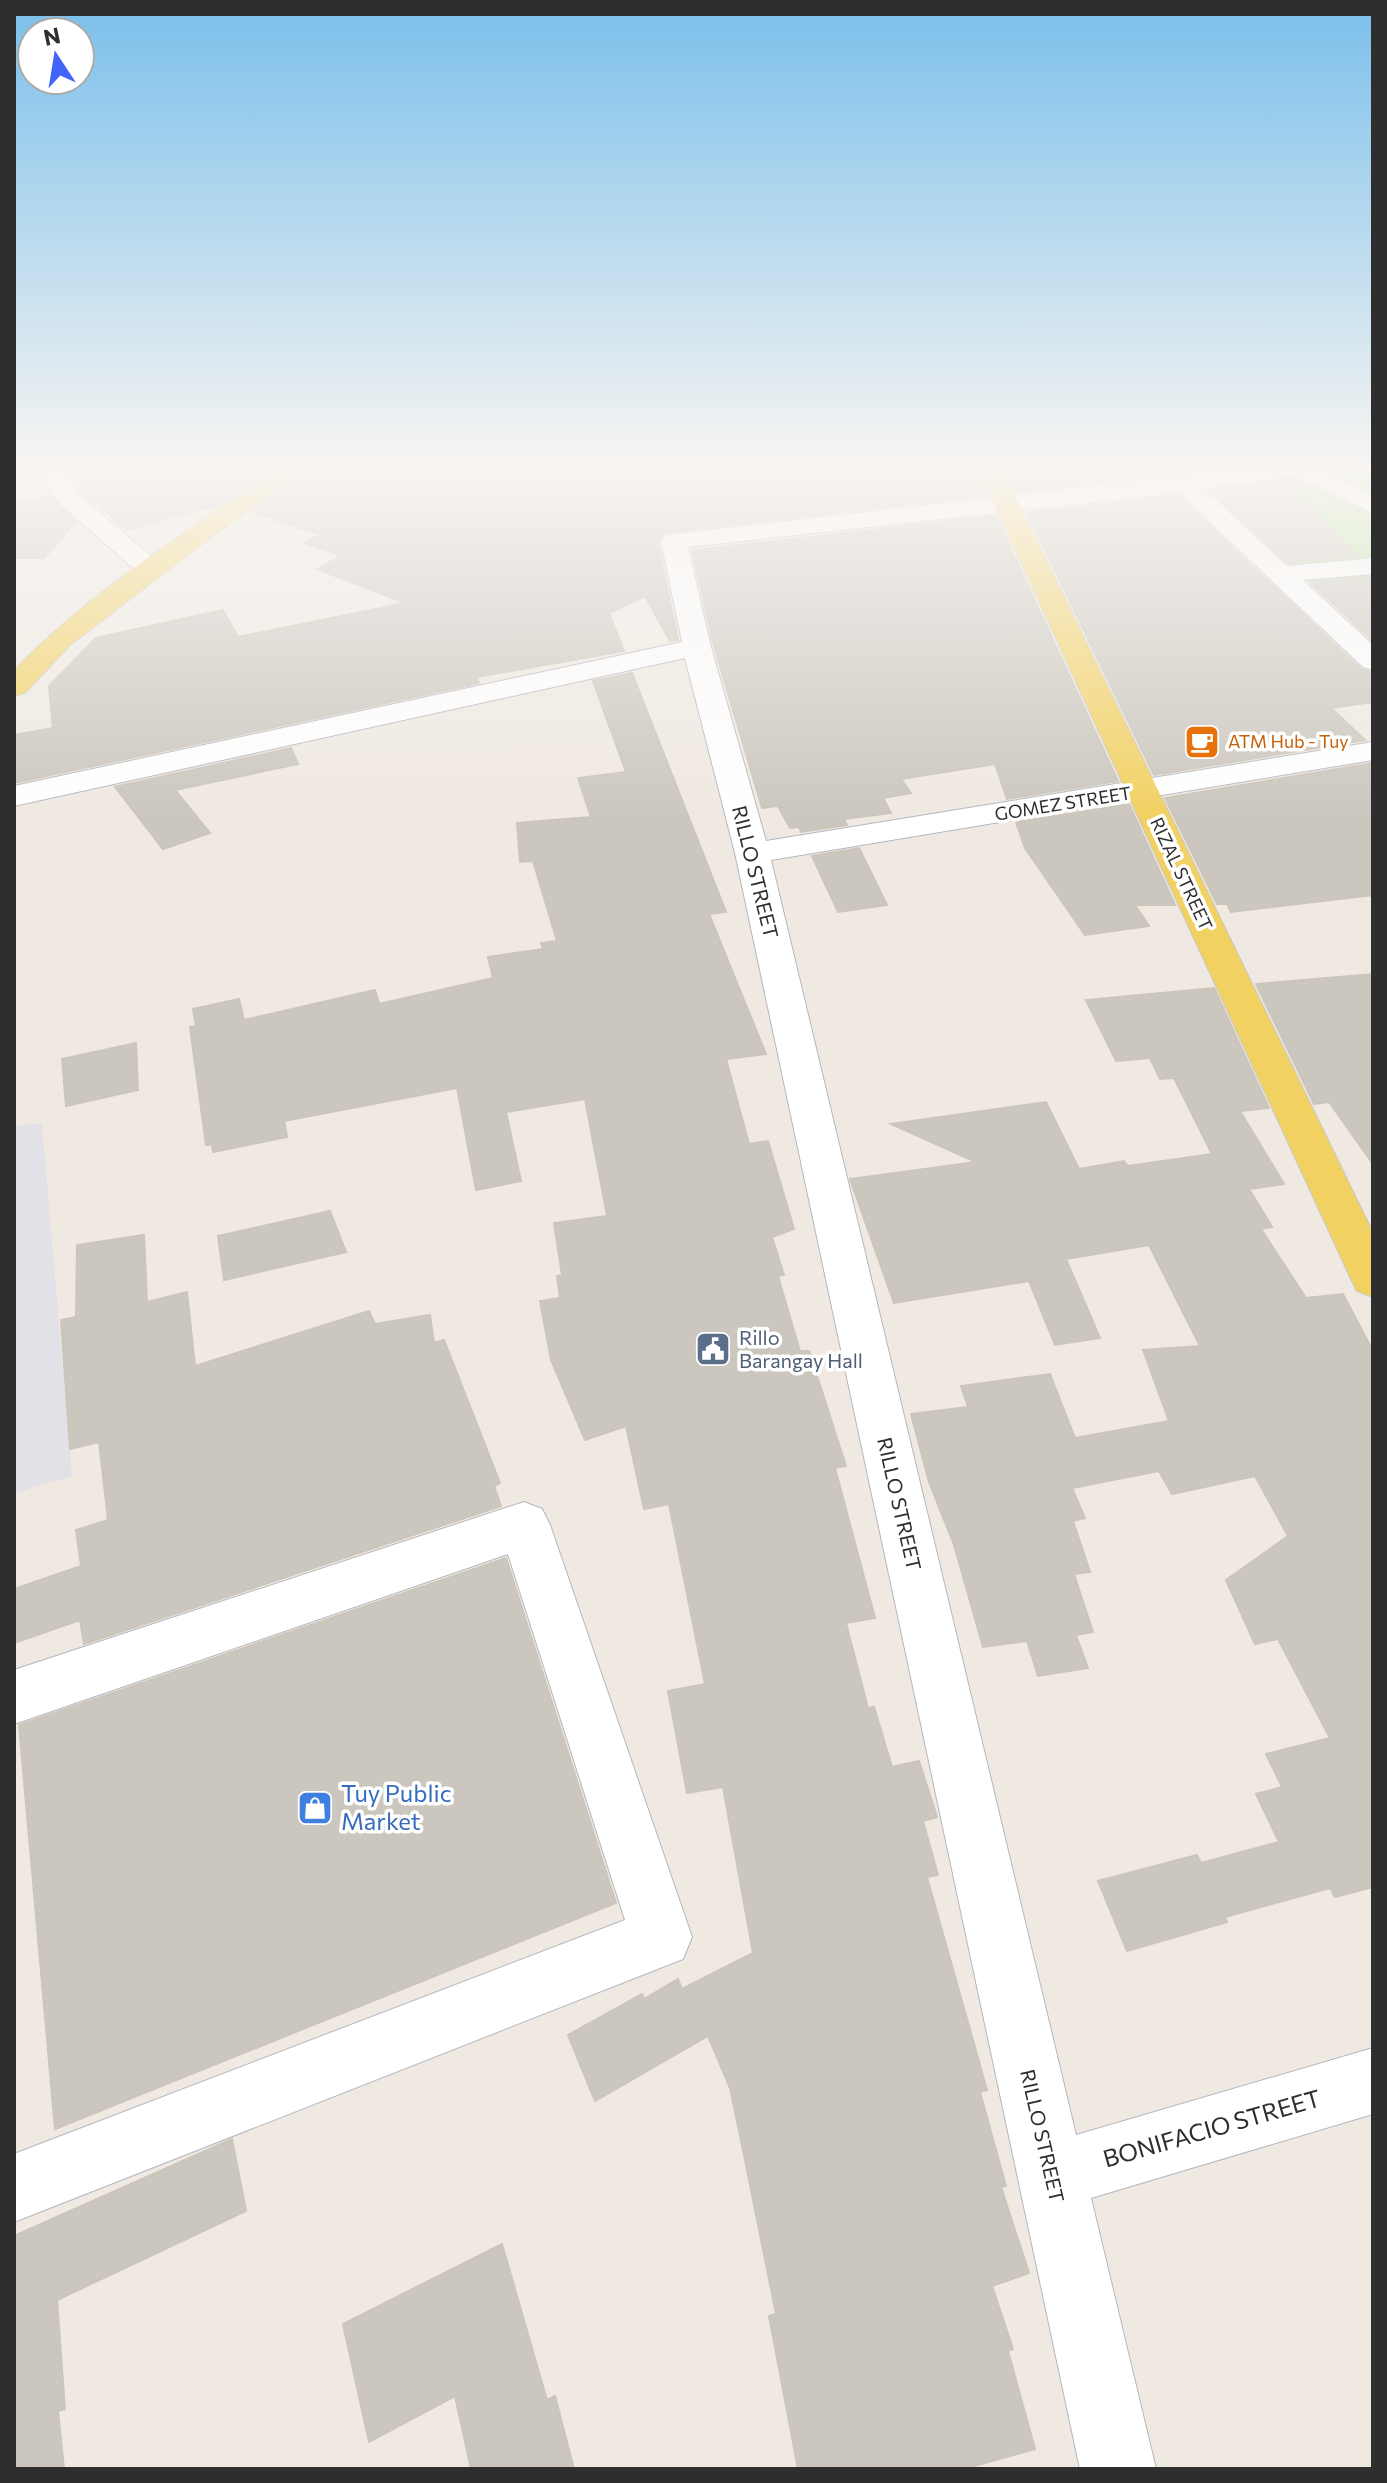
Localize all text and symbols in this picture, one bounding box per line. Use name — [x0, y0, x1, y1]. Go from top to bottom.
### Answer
north arrow — [16, 16, 96, 96]
text: N — [41, 21, 63, 51]
cafe icon: ATM Hub - Tuy — [1183, 723, 1221, 761]
place label: ATM Hub - Tuy — [1228, 730, 1349, 752]
street label: GOMEZ STREET — [993, 781, 1133, 825]
street label: RILLO STREET — [728, 803, 784, 941]
street label: RIZAL STREET — [1146, 814, 1218, 934]
place label: Rillo Barangay Hall — [739, 1325, 863, 1372]
public building icon: Rillo Barangay Hall — [694, 1330, 732, 1368]
street label: RILLO STREET — [873, 1435, 927, 1573]
place label: Tuy Public Market — [341, 1778, 452, 1835]
shop icon: Tuy Public Market — [296, 1789, 334, 1827]
street label: RILLO STREET — [1016, 2067, 1070, 2205]
street label: BONIFACIO STREET — [1099, 2083, 1324, 2173]

